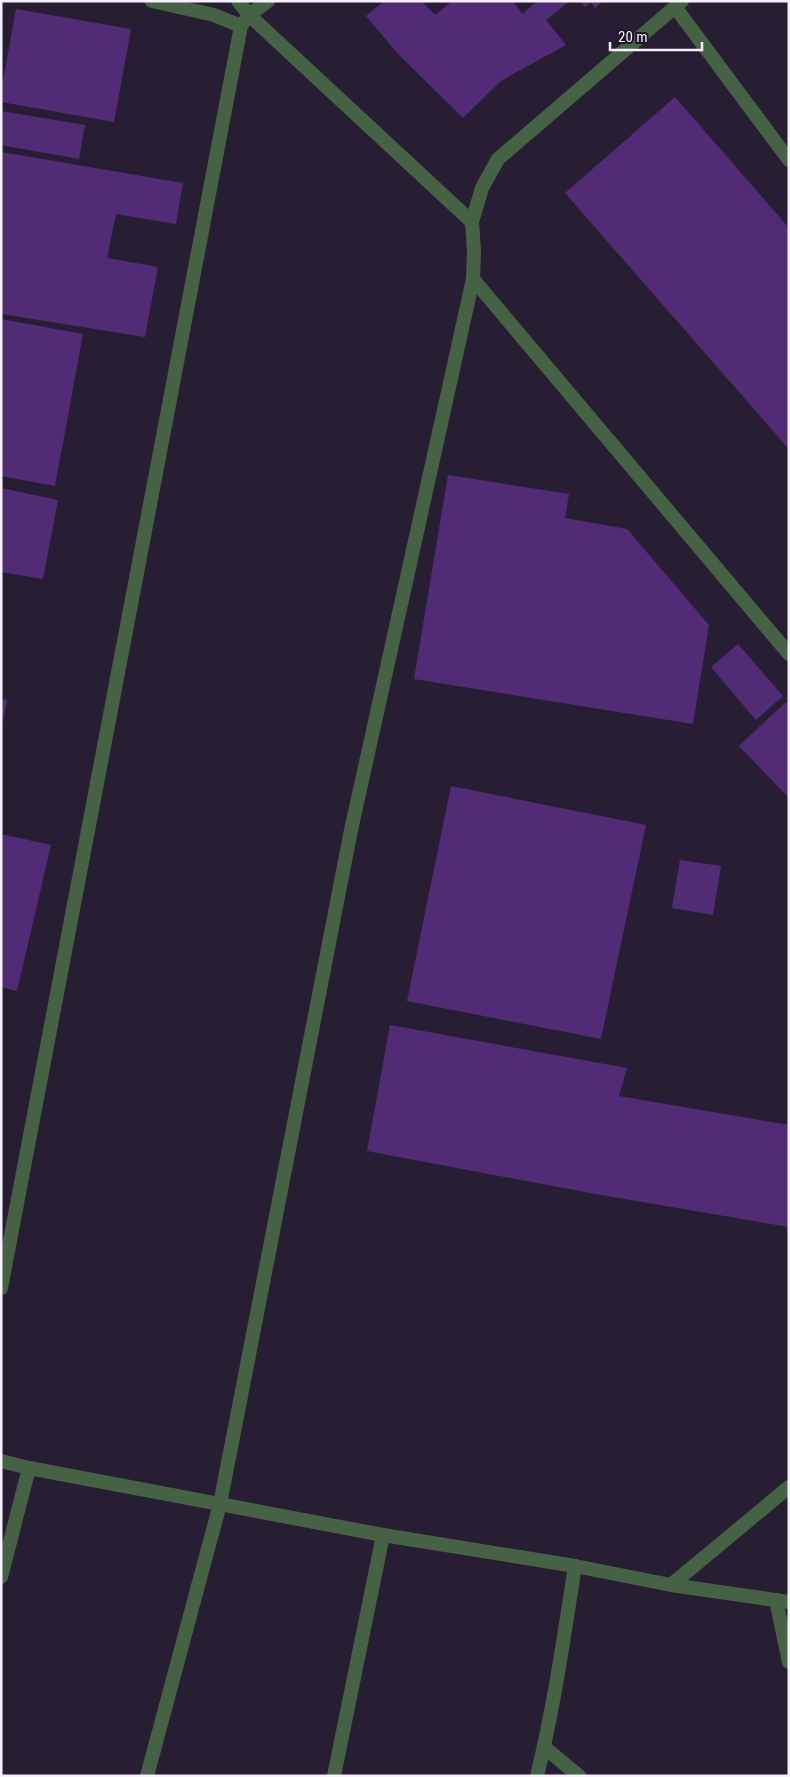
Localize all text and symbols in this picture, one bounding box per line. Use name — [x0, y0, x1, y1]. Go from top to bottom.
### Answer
scale bar — [610, 20, 702, 52]
text: 20 m — [618, 28, 648, 46]

